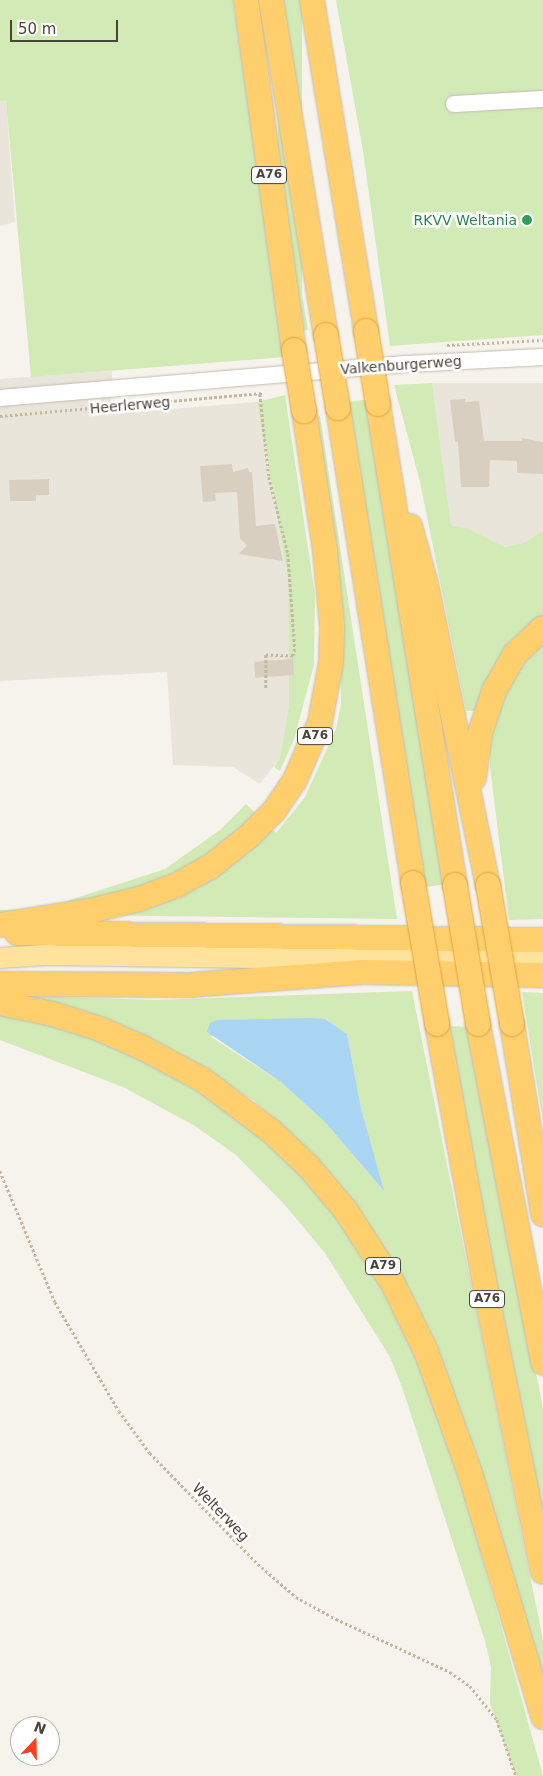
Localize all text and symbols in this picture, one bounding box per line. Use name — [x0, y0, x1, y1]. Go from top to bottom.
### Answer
scale bar — [12, 10, 120, 42]
text: 50 m — [18, 20, 56, 38]
road number: A76 — [250, 166, 288, 184]
place label: RKVV Weltania — [414, 212, 517, 228]
marker: RKVV Weltania — [521, 214, 533, 226]
street label: Valkenburgerweg — [340, 352, 462, 378]
street label: Heerlerweg — [89, 393, 171, 417]
road number: A76 — [296, 726, 334, 746]
road number: A79 — [364, 1256, 402, 1276]
road number: A76 — [468, 1290, 506, 1308]
street label: Welterweg — [189, 1479, 253, 1545]
north arrow — [10, 1716, 60, 1766]
text: N — [32, 1718, 48, 1737]

